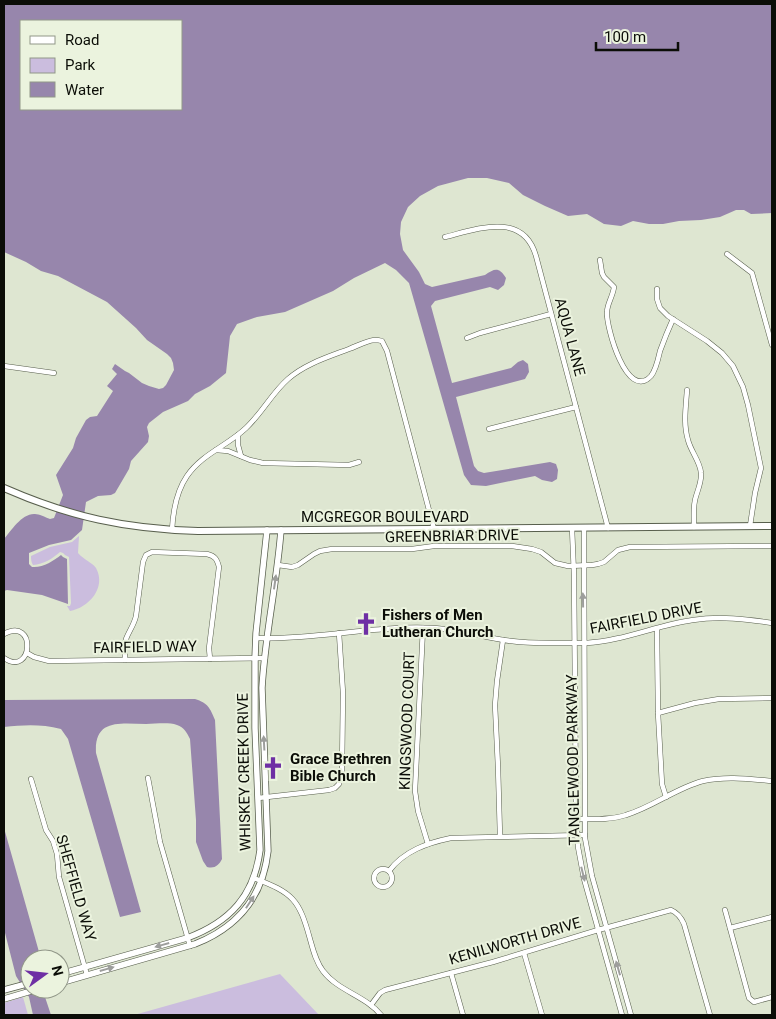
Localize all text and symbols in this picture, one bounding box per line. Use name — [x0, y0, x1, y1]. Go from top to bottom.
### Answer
legend — [20, 20, 182, 110]
scale bar — [596, 20, 678, 52]
text: 100 m — [604, 28, 646, 46]
text: Road — [65, 31, 99, 49]
text: Park — [65, 56, 96, 74]
text: Water — [65, 81, 104, 99]
street label: AQUA LANE — [551, 296, 589, 379]
street label: MCGREGOR BOULEVARD — [301, 508, 469, 526]
street label: GREENBRIAR DRIVE — [385, 526, 520, 546]
one-way arrow — [271, 573, 279, 589]
one-way arrow — [579, 592, 587, 608]
street label: FAIRFIELD DRIVE — [588, 598, 704, 638]
place label: Fishers of Men Lutheran Church — [382, 606, 494, 641]
church icon: Fishers of Men Lutheran Church — [353, 611, 379, 637]
street label: FAIRFIELD WAY — [93, 637, 197, 657]
street label: KINGSWOOD COURT — [396, 652, 418, 790]
street label: TANGLEWOOD PARKWAY — [563, 674, 583, 846]
street label: WHISKEY CREEK DRIVE — [234, 692, 254, 851]
one-way arrow — [259, 735, 267, 751]
place label: Grace Brethren Bible Church — [290, 750, 392, 785]
church icon: Grace Brethren Bible Church — [260, 755, 286, 781]
street label: SHEFFIELD WAY — [52, 833, 100, 943]
one-way arrow — [579, 866, 587, 881]
one-way arrow — [245, 895, 255, 909]
street label: KENILWORTH DRIVE — [447, 913, 584, 968]
one-way arrow — [154, 942, 169, 950]
north arrow — [20, 949, 70, 999]
one-way arrow — [614, 961, 622, 976]
text: N — [49, 964, 67, 977]
one-way arrow — [99, 965, 114, 973]

